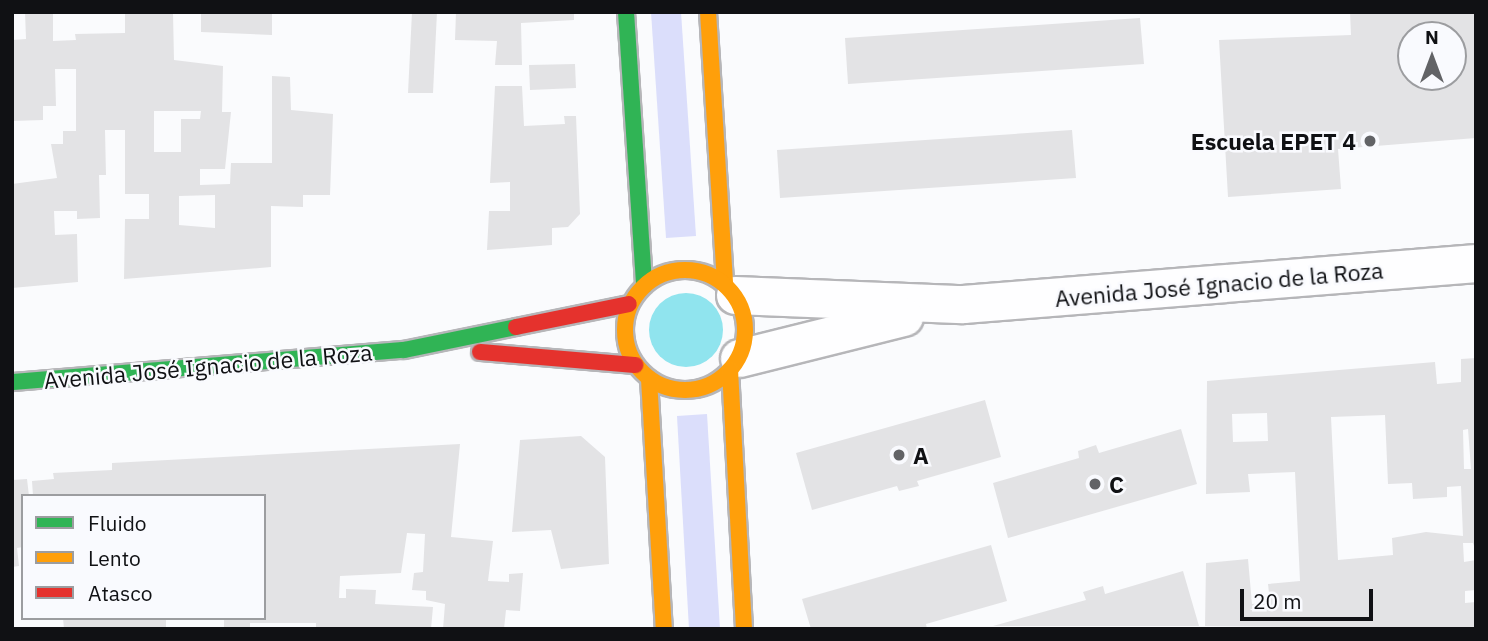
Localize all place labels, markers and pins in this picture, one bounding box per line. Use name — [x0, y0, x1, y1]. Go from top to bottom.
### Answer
place label: Escuela EPET 4 — [1191, 127, 1356, 155]
marker: Escuela EPET 4 — [1362, 133, 1378, 149]
place label: A — [913, 441, 929, 469]
marker: A — [891, 447, 907, 463]
place label: C — [1109, 470, 1124, 498]
marker: C — [1087, 476, 1103, 492]

